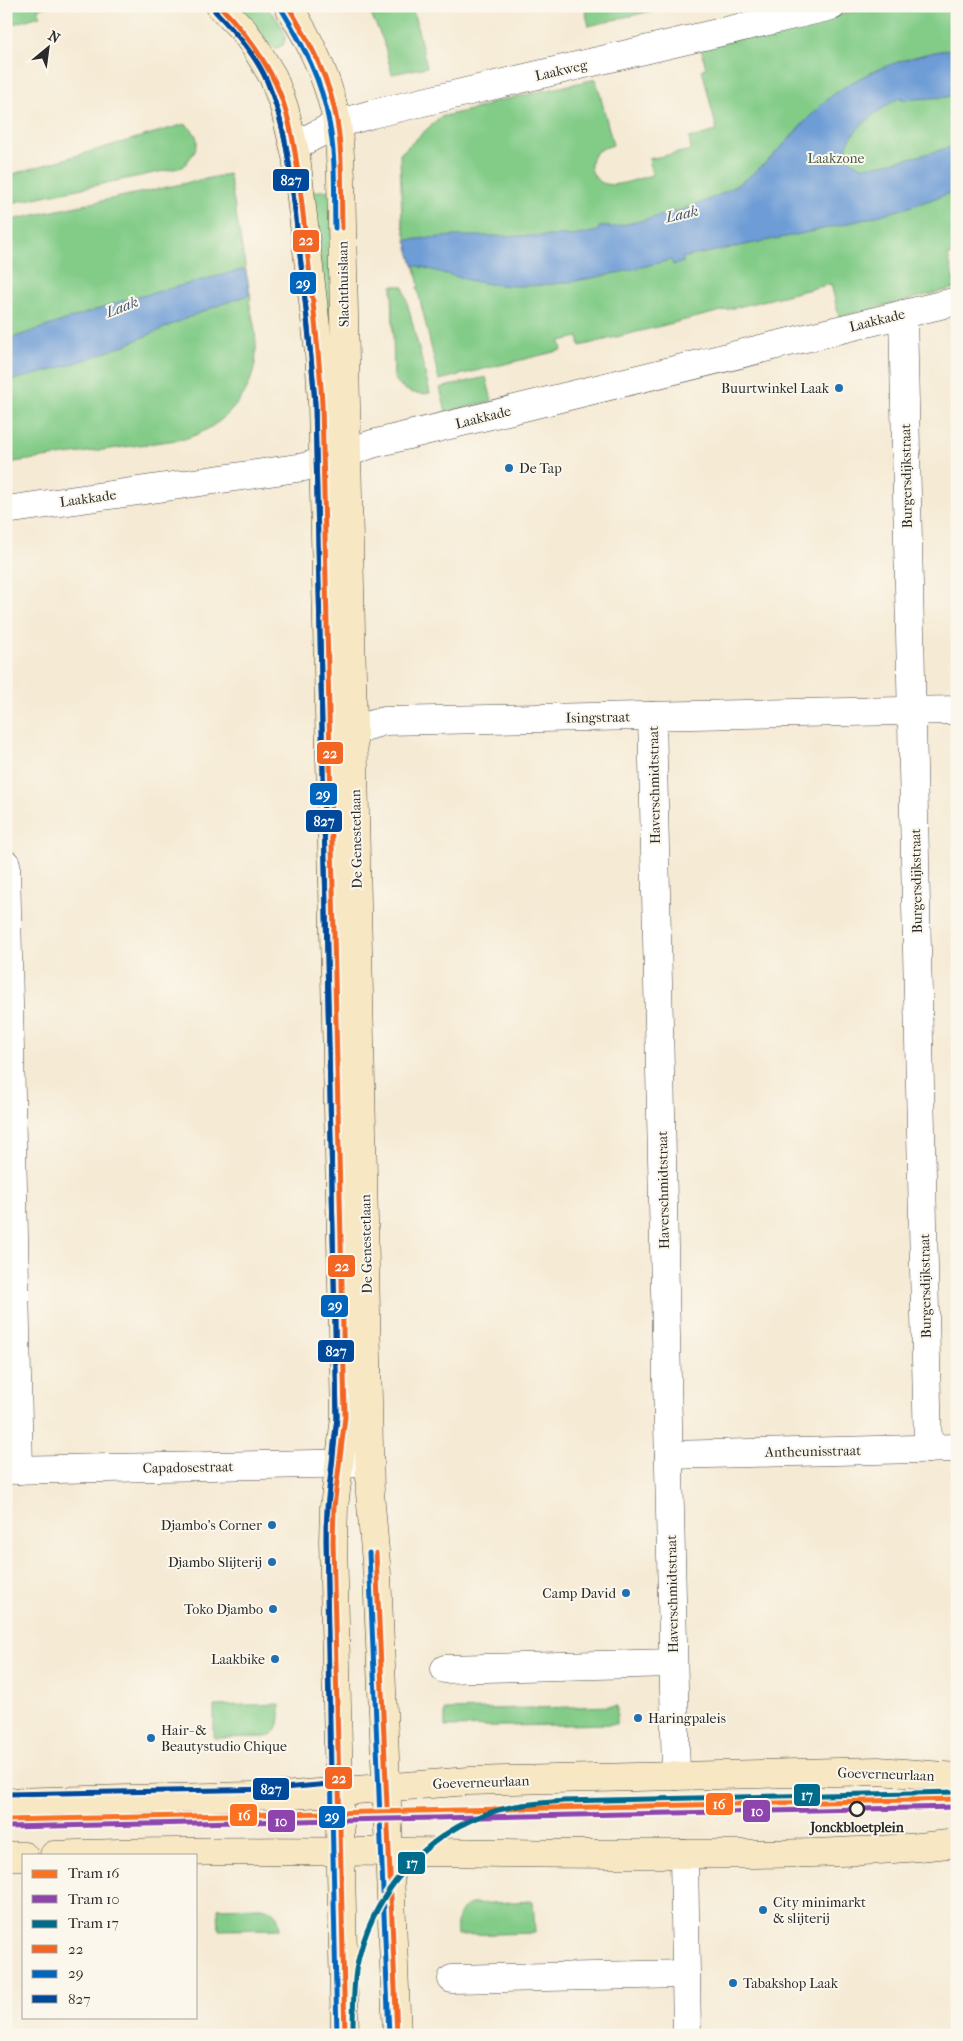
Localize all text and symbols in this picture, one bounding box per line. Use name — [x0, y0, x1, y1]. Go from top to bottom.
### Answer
north arrow — [22, 22, 72, 72]
text: N — [45, 27, 63, 47]
street label: Laakweg — [533, 56, 589, 85]
park label: Laakzone — [808, 150, 864, 167]
line badge: 827 — [272, 168, 310, 192]
text: 827 — [281, 172, 302, 189]
water label: Laak — [663, 201, 700, 227]
line badge: 22 — [292, 229, 320, 253]
text: 22 — [299, 232, 313, 249]
street label: Slachthuislaan — [334, 241, 353, 327]
line badge: 29 — [289, 271, 317, 295]
text: 29 — [296, 275, 310, 292]
water label: Laak — [102, 293, 141, 322]
street label: Laakkade — [847, 305, 907, 336]
place label: Buurtwinkel Laak — [721, 380, 830, 397]
marker: Buurtwinkel Laak — [833, 382, 845, 394]
street label: Laakkade — [453, 402, 513, 433]
street label: Burgersdijkstraat — [897, 423, 916, 529]
place label: De Tap — [519, 460, 562, 477]
marker: De Tap — [503, 462, 515, 474]
street label: Laakkade — [59, 486, 117, 511]
street label: Isingstraat — [566, 708, 630, 727]
street label: Haverschmidtstraat — [645, 726, 664, 844]
line badge: 22 — [316, 741, 344, 765]
text: 22 — [323, 745, 337, 762]
line badge: 29 — [309, 782, 338, 806]
text: 29 — [316, 786, 330, 803]
street label: De Genestetlaan — [347, 789, 366, 889]
line badge: 827 — [305, 809, 343, 833]
text: 827 — [314, 813, 335, 830]
street label: Burgersdijkstraat — [907, 828, 926, 934]
street label: Haverschmidtstraat — [654, 1131, 673, 1249]
street label: De Genestetlaan — [357, 1194, 376, 1294]
street label: Burgersdijkstraat — [916, 1233, 935, 1339]
line badge: 22 — [327, 1254, 356, 1278]
text: 22 — [335, 1258, 349, 1275]
line badge: 29 — [320, 1294, 349, 1318]
text: 29 — [328, 1297, 342, 1314]
line badge: 827 — [317, 1339, 355, 1363]
text: 827 — [326, 1343, 347, 1360]
street label: Antheunisstraat — [764, 1442, 861, 1461]
street label: Capadosestraat — [142, 1458, 234, 1477]
place label: Djambo's Corner — [161, 1517, 262, 1534]
marker: Djambo's Corner — [266, 1519, 278, 1531]
street label: Haverschmidtstraat — [663, 1535, 682, 1653]
place label: Djambo Slijterij — [168, 1554, 262, 1571]
marker: Djambo Slijterij — [266, 1556, 278, 1568]
place label: Camp David — [542, 1585, 616, 1602]
marker: Camp David — [620, 1587, 632, 1599]
place label: Toko Djambo — [184, 1601, 263, 1618]
marker: Toko Djambo — [267, 1603, 279, 1615]
place label: Laakbike — [211, 1651, 265, 1668]
marker: Laakbike — [269, 1653, 281, 1665]
place label: Haringpaleis — [648, 1710, 726, 1727]
marker: Haringpaleis — [632, 1712, 644, 1724]
place label: Hair- & Beautystudio Chique — [161, 1722, 287, 1755]
marker: Hair- & Beautystudio Chique — [145, 1732, 157, 1744]
street label: Goeverneurlaan — [837, 1764, 935, 1785]
line badge: 22 — [324, 1766, 353, 1790]
text: 22 — [332, 1770, 346, 1787]
street label: Goeverneurlaan — [432, 1772, 530, 1793]
line badge: 827 — [252, 1777, 290, 1801]
text: 827 — [261, 1781, 282, 1798]
line badge: 17 — [793, 1783, 821, 1807]
text: 17 — [801, 1787, 813, 1804]
line badge: 16 — [705, 1792, 734, 1816]
text: 16 — [713, 1796, 726, 1813]
line badge: 10 — [742, 1799, 771, 1823]
marker: Jonckbloetplein — [849, 1801, 865, 1817]
line badge: 16 — [229, 1803, 258, 1827]
text: 10 — [751, 1803, 764, 1820]
line badge: 29 — [318, 1805, 346, 1829]
text: 16 — [238, 1807, 251, 1824]
text: 29 — [325, 1808, 339, 1825]
line badge: 10 — [267, 1809, 296, 1833]
text: 10 — [275, 1813, 288, 1830]
place label: Jonckbloetplein — [808, 1819, 905, 1836]
line badge: 17 — [397, 1851, 426, 1875]
legend — [22, 1854, 198, 2018]
text: 17 — [406, 1855, 418, 1872]
text: Tram 16 — [68, 1864, 120, 1882]
text: Tram 10 — [68, 1890, 120, 1908]
place label: City minimarkt & slijterij — [773, 1894, 866, 1927]
marker: City minimarkt & slijterij — [757, 1904, 769, 1916]
text: Tram 17 — [68, 1914, 119, 1932]
text: 22 — [68, 1940, 84, 1958]
text: 29 — [68, 1964, 84, 1982]
place label: Tabakshop Laak — [743, 1975, 839, 1992]
marker: Tabakshop Laak — [727, 1977, 739, 1989]
text: 827 — [68, 1990, 91, 2008]

